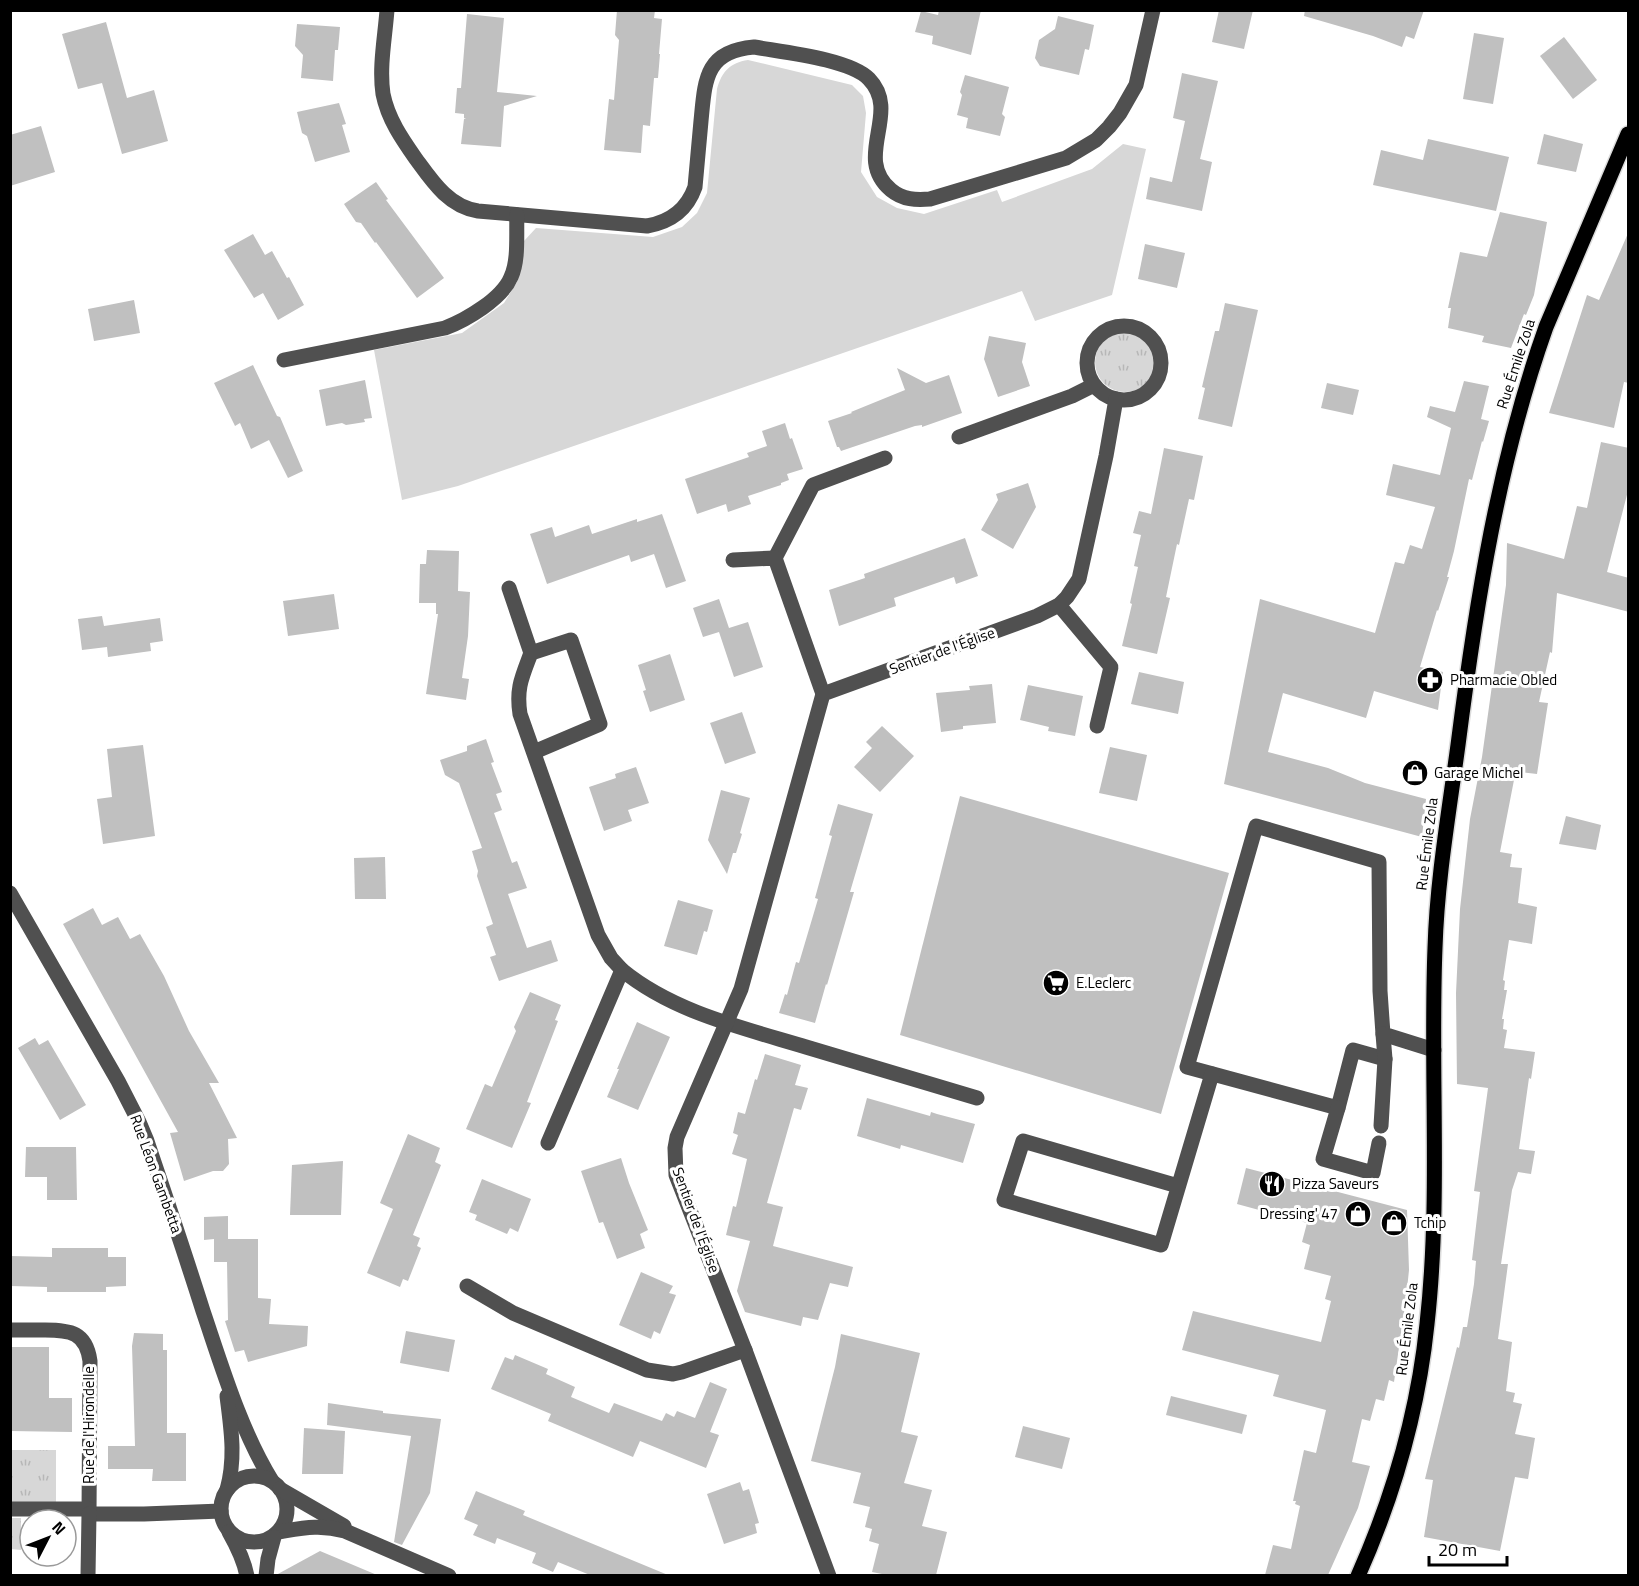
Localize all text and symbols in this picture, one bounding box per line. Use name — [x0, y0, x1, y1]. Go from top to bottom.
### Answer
street label: Rue Émile Zola — [1490, 315, 1541, 412]
street label: Sentier de l'Église — [886, 621, 998, 680]
pharmacy icon: Pharmacie Obled — [1415, 665, 1445, 695]
place label: Pharmacie Obled — [1450, 668, 1557, 691]
shop icon: Garage Michel — [1400, 758, 1430, 788]
place label: Garage Michel — [1434, 761, 1524, 784]
street label: Rue Émile Zola — [1409, 796, 1444, 892]
supermarket icon: E.Leclerc — [1041, 968, 1071, 998]
place label: E.Leclerc — [1076, 971, 1131, 994]
street label: Rue Léon Gambetta — [124, 1111, 189, 1237]
street label: Sentier de l'Église — [667, 1164, 726, 1276]
restaurant icon: Pizza Saveurs — [1257, 1169, 1287, 1199]
place label: Pizza Saveurs — [1292, 1172, 1379, 1195]
shop icon: Dressing' 47 — [1343, 1199, 1373, 1229]
place label: Dressing' 47 — [1259, 1202, 1338, 1225]
shop icon: Tchip — [1379, 1208, 1409, 1238]
place label: Tchip — [1414, 1211, 1446, 1234]
street label: Rue Émile Zola — [1389, 1281, 1424, 1377]
street label: Rue de l'Hirondelle — [77, 1366, 100, 1484]
north arrow — [18, 1508, 78, 1568]
text: N — [47, 1516, 72, 1540]
scale bar — [1429, 1529, 1507, 1567]
text: 20 m — [1438, 1536, 1477, 1563]

